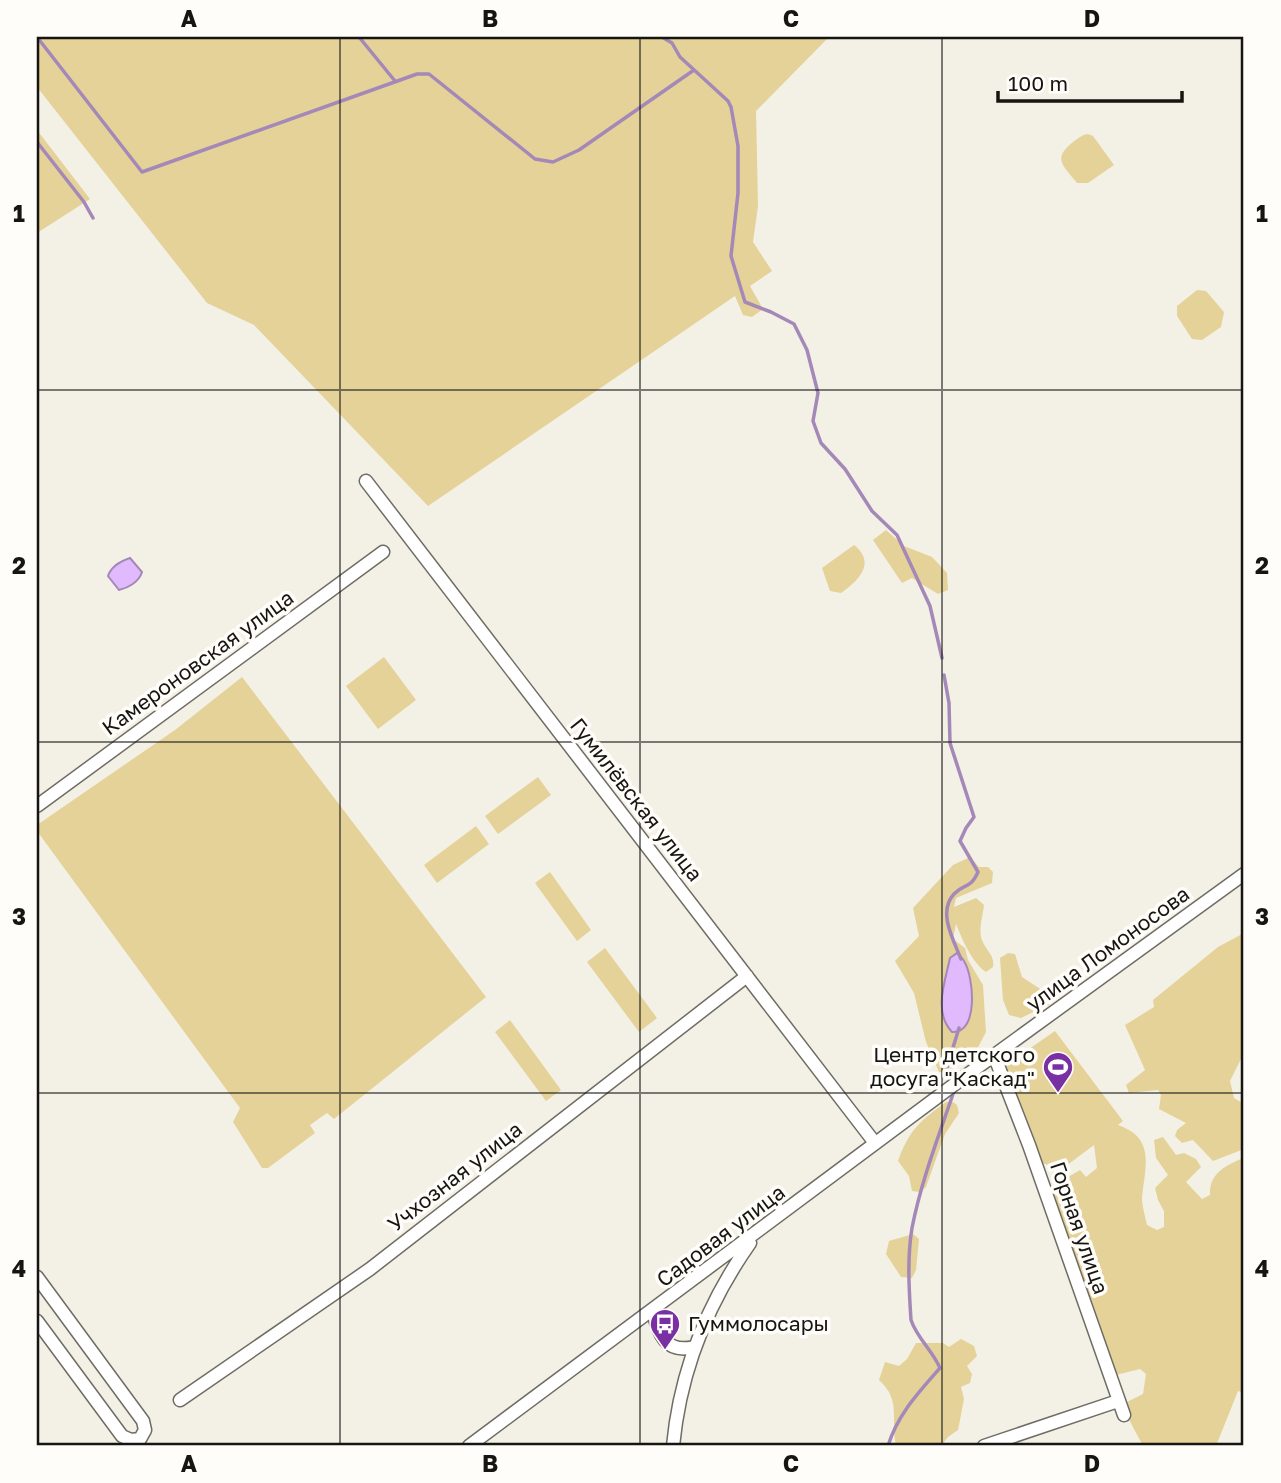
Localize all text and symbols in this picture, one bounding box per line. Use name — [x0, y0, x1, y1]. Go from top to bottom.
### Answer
text: A — [181, 4, 198, 32]
text: B — [482, 4, 498, 32]
text: C — [783, 4, 799, 32]
text: D — [1084, 4, 1100, 32]
scale bar — [998, 60, 1181, 104]
text: 100 m — [1008, 70, 1068, 96]
text: 1 — [13, 199, 25, 227]
text: 1 — [1256, 199, 1268, 227]
text: 2 — [12, 551, 26, 579]
text: 2 — [1255, 551, 1269, 579]
street label: Камероновская улица — [97, 584, 298, 740]
street label: Гумилёвская улица — [565, 713, 709, 886]
street label: улица Ломоносова — [1021, 880, 1194, 1016]
text: 3 — [12, 902, 26, 930]
text: 3 — [1255, 902, 1269, 930]
place label: Центр детского досуга "Каскад" — [870, 1041, 1035, 1091]
sports icon: Центр детского досуга "Каскад" — [1041, 1050, 1075, 1094]
street label: Учхозная улица — [382, 1116, 527, 1237]
street label: Горная улица — [1045, 1158, 1115, 1297]
street label: Садовая улица — [651, 1178, 790, 1292]
text: 4 — [12, 1254, 26, 1282]
text: 4 — [1255, 1254, 1269, 1282]
bus stop icon: Гуммолосары — [648, 1307, 682, 1351]
place label: Гуммолосары — [688, 1310, 829, 1336]
text: A — [181, 1449, 198, 1477]
text: B — [482, 1449, 498, 1477]
text: C — [783, 1449, 799, 1477]
text: D — [1084, 1449, 1100, 1477]

